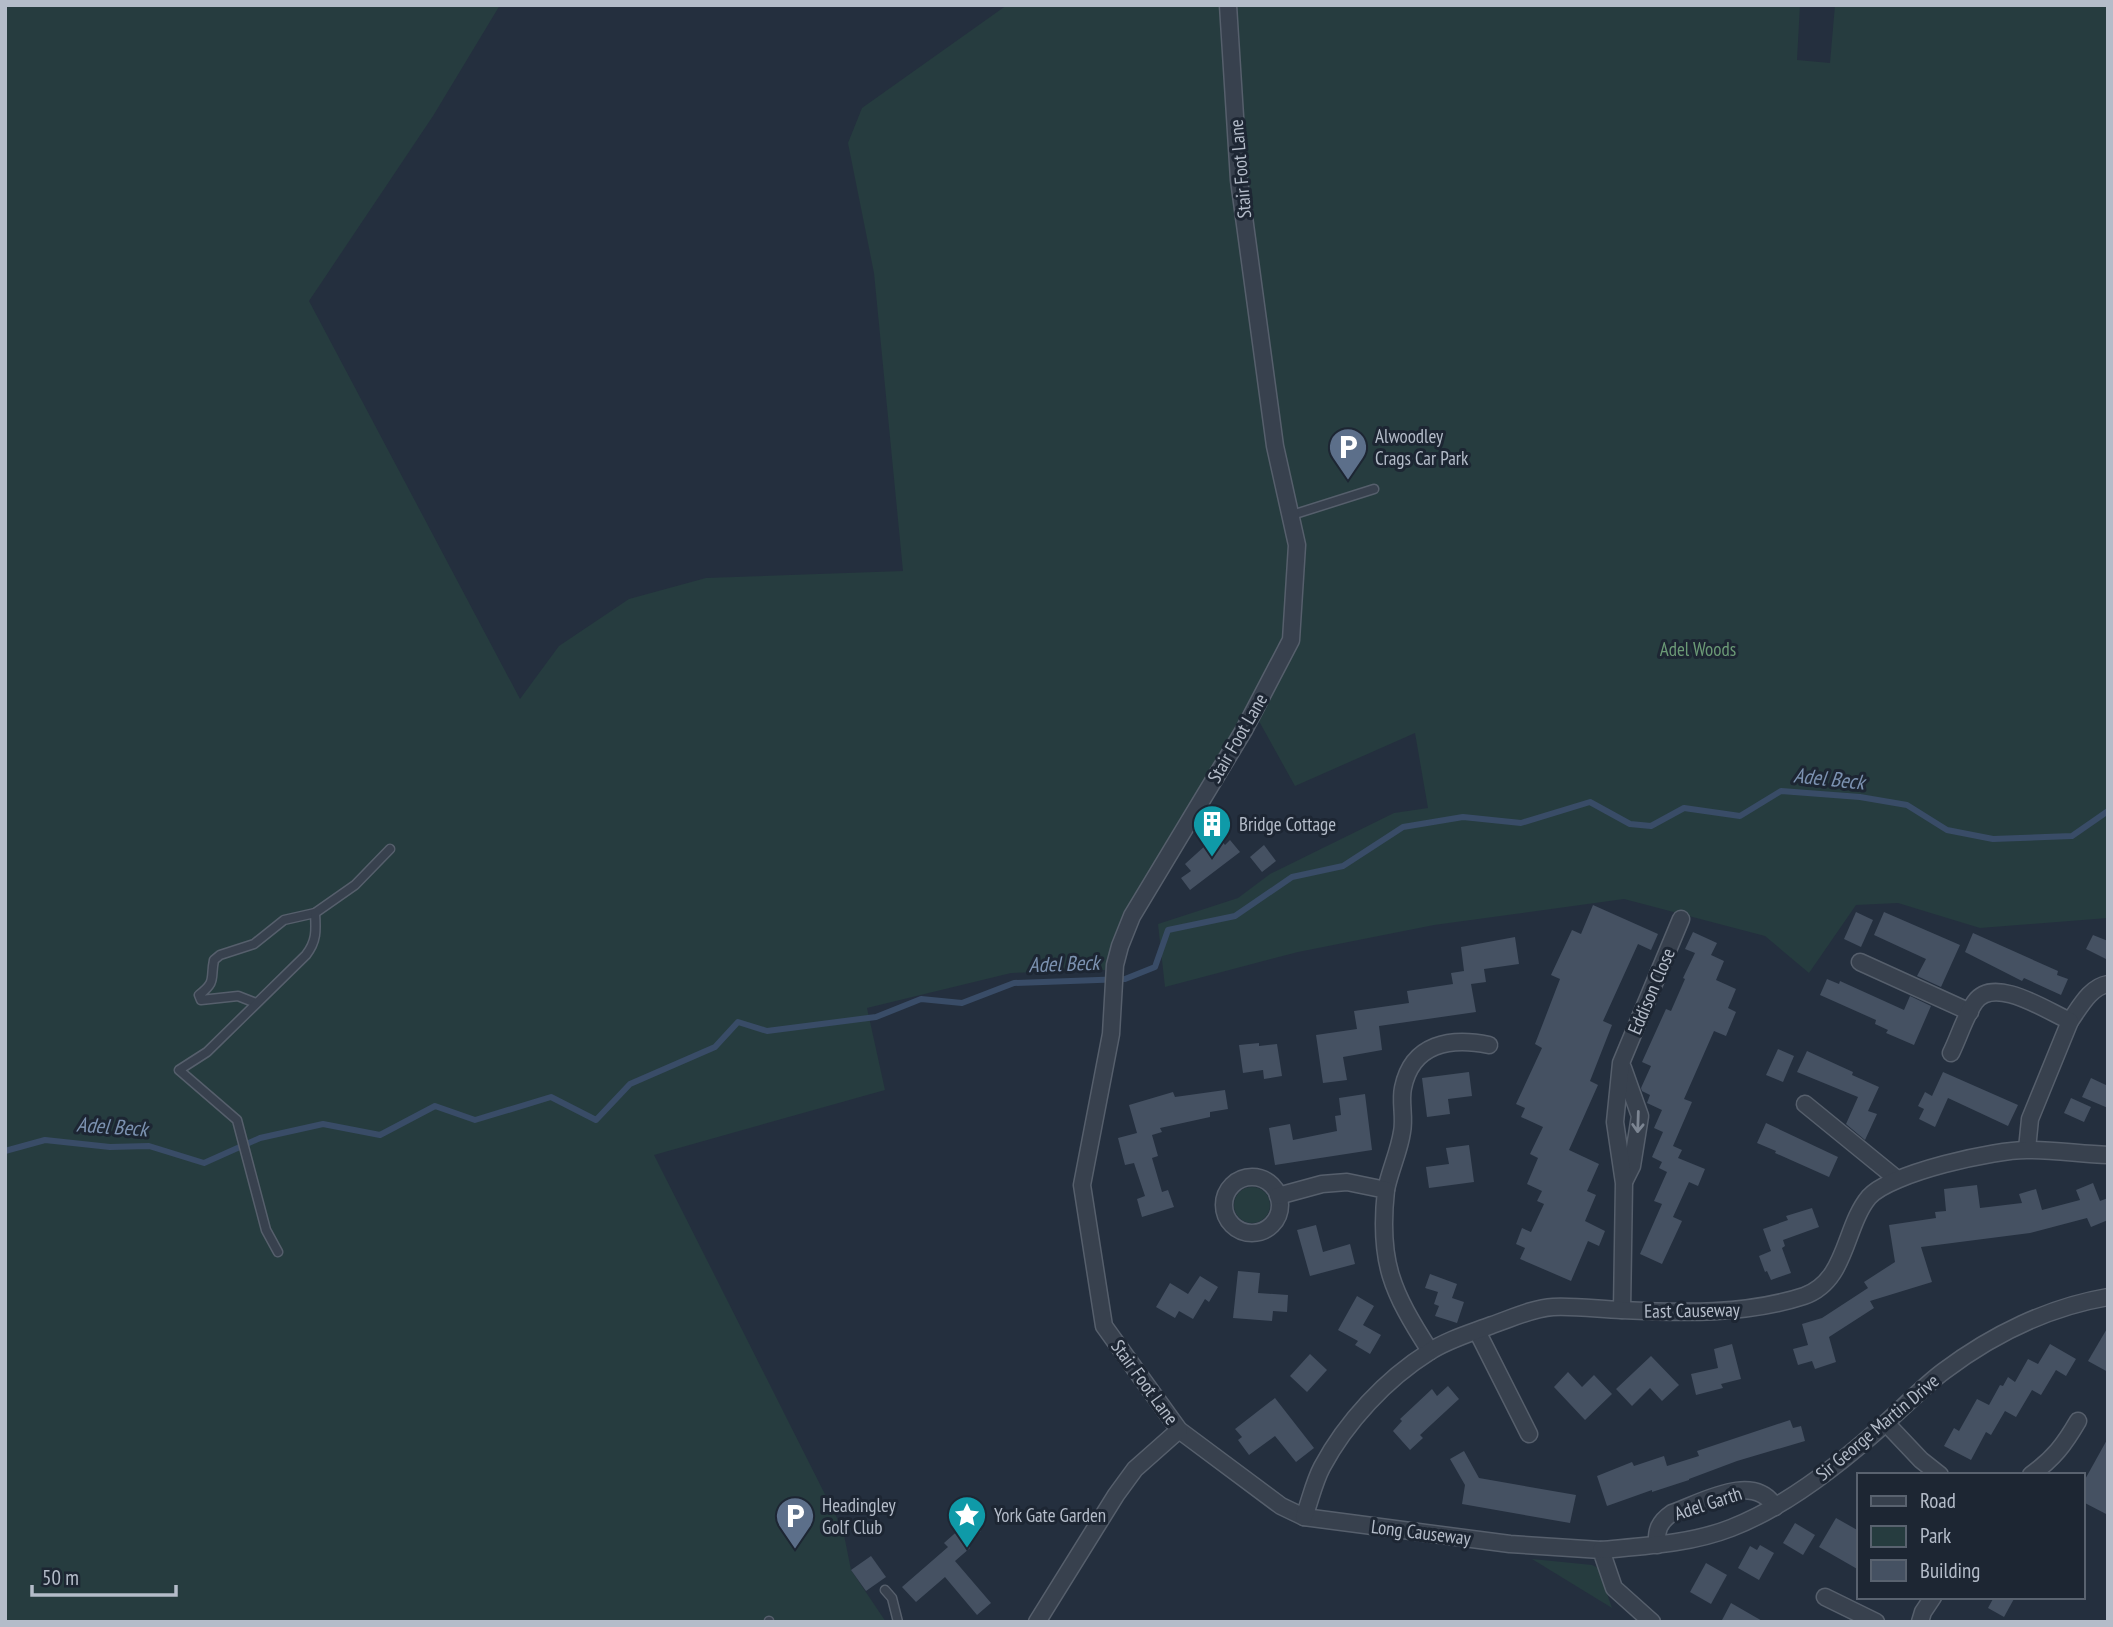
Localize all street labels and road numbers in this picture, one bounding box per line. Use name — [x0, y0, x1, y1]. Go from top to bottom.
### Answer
street label: Stair Foot Lane — [1224, 118, 1256, 219]
street label: Stair Foot Lane — [1202, 689, 1272, 787]
street label: Eddison Close — [1622, 944, 1680, 1038]
street label: East Causeway — [1644, 1297, 1741, 1323]
street label: Stair Foot Lane — [1106, 1335, 1184, 1429]
street label: Sir George Martin Drive — [1810, 1368, 1944, 1486]
street label: Adel Garth — [1671, 1481, 1745, 1525]
street label: Long Causeway — [1370, 1514, 1473, 1550]

